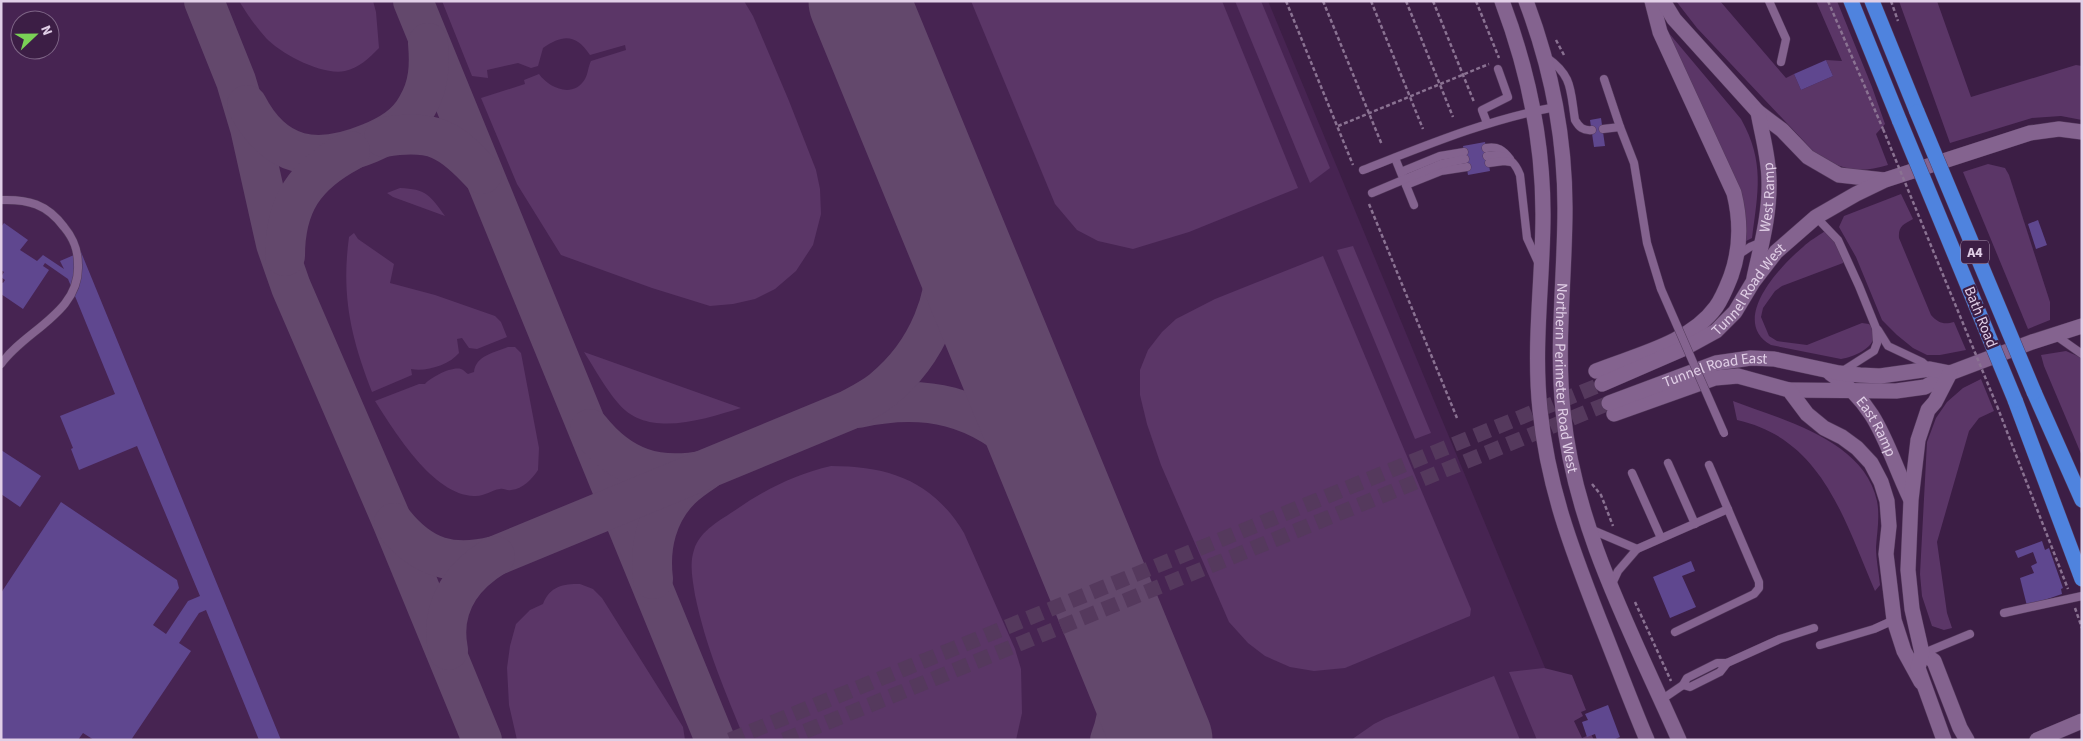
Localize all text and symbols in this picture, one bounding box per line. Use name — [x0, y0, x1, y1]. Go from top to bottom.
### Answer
north arrow — [10, 10, 60, 60]
text: N — [35, 22, 57, 39]
street label: West Ramp — [1754, 161, 1780, 234]
street label: Tunnel Road West — [1707, 238, 1790, 341]
road number: A4 — [1961, 240, 1989, 264]
street label: Northern Perimeter Road West — [1549, 282, 1583, 475]
street label: Bath Road — [1959, 283, 2002, 351]
street label: Tunnel Road East — [1660, 348, 1768, 393]
street label: East Ramp — [1851, 392, 1901, 460]

